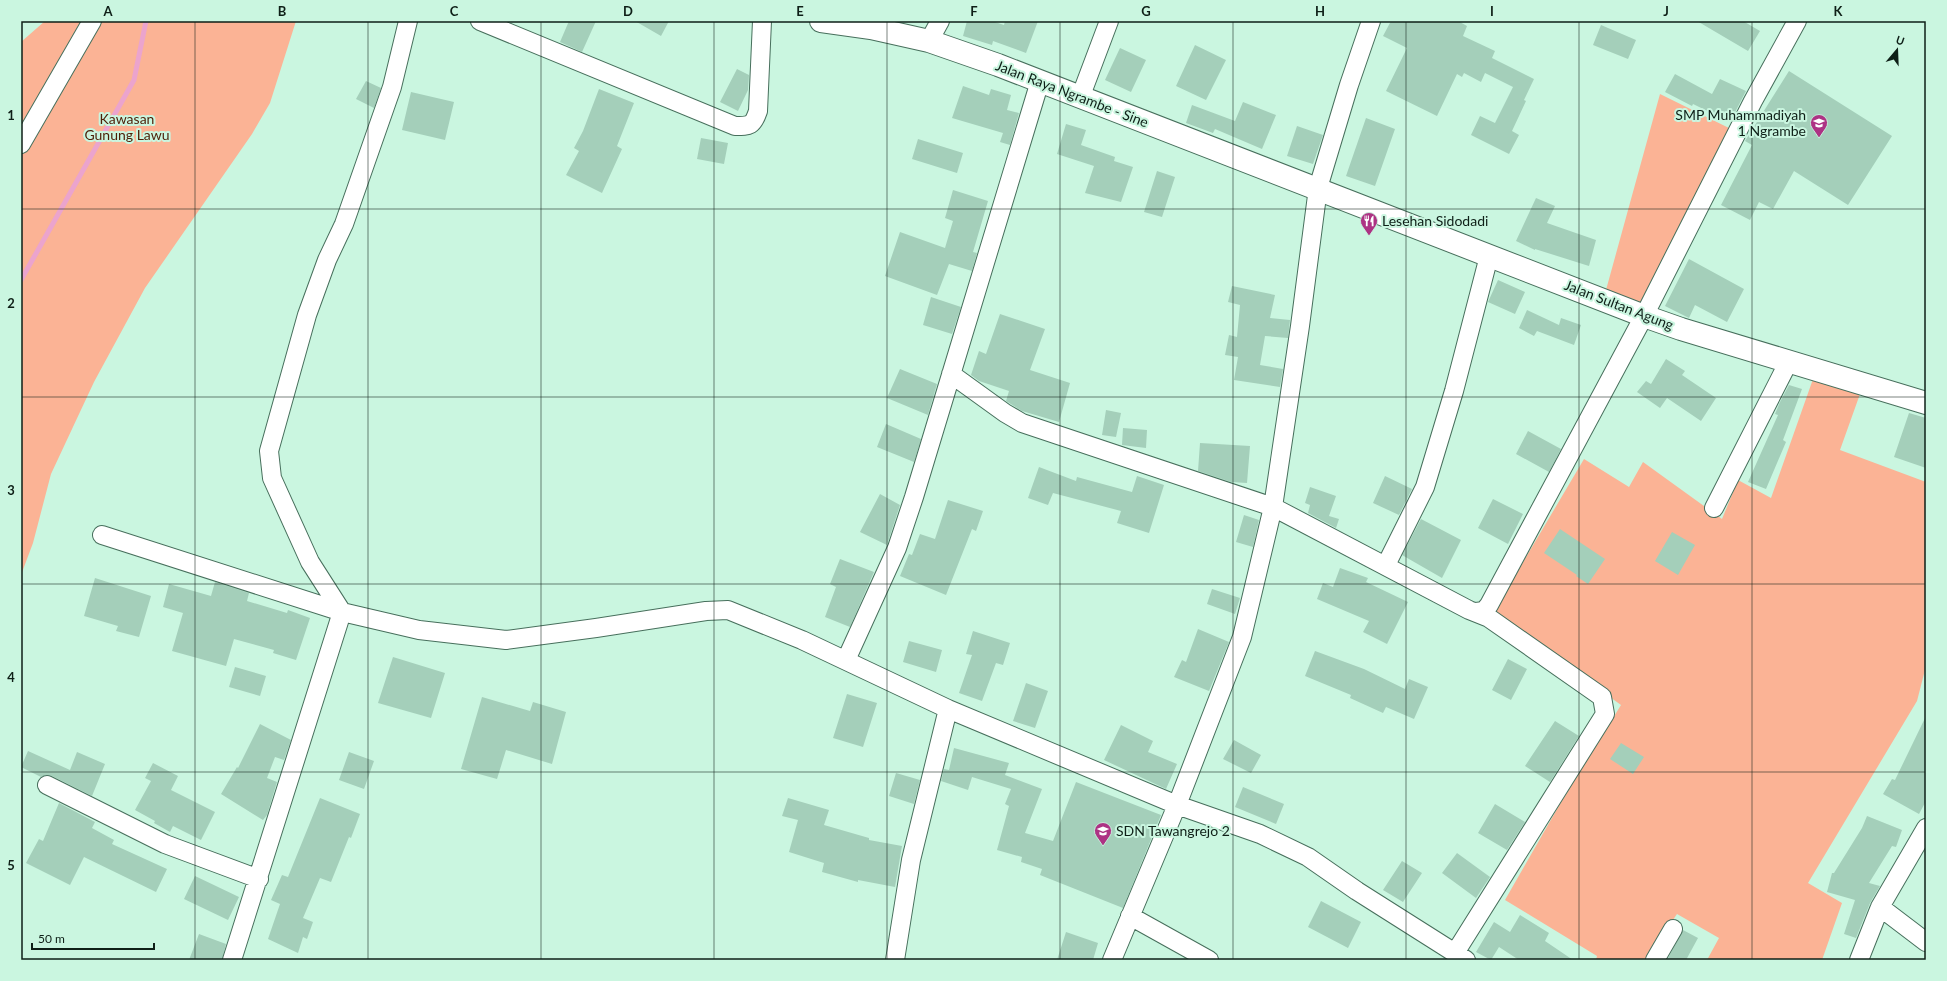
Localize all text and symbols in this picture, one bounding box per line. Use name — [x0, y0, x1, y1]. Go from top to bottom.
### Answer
text: A — [102, 3, 113, 19]
text: B — [278, 3, 287, 19]
text: C — [450, 3, 459, 19]
text: D — [623, 3, 633, 19]
text: E — [796, 3, 804, 19]
text: F — [970, 3, 978, 19]
text: G — [1141, 3, 1151, 19]
text: H — [1315, 3, 1325, 19]
text: I — [1490, 3, 1494, 19]
text: J — [1663, 3, 1669, 19]
text: K — [1834, 3, 1844, 19]
north arrow — [1877, 30, 1917, 70]
text: U — [1894, 33, 1906, 48]
street label: Jalan Raya Ngrambe - Sine — [993, 57, 1151, 131]
place label: SMP Muhammadiyah 1 Ngrambe — [1675, 106, 1806, 139]
text: 1 — [7, 107, 15, 123]
park label: Kawasan Gunung Lawu — [84, 110, 170, 143]
school or university icon: SMP Muhammadiyah 1 Ngrambe — [1809, 113, 1829, 138]
restaurant icon: Lesehan Sidodadi — [1359, 211, 1379, 236]
place label: Lesehan Sidodadi — [1382, 212, 1488, 229]
street label: Jalan Sultan Agung — [1562, 276, 1676, 333]
text: 2 — [7, 295, 15, 311]
text: 3 — [7, 482, 15, 498]
text: 4 — [7, 669, 15, 685]
school or university icon: SDN Tawangrejo 2 — [1093, 821, 1113, 846]
place label: SDN Tawangrejo 2 — [1116, 822, 1230, 839]
text: 5 — [7, 857, 15, 873]
scale bar — [32, 925, 154, 951]
text: 50 m — [38, 931, 65, 946]

